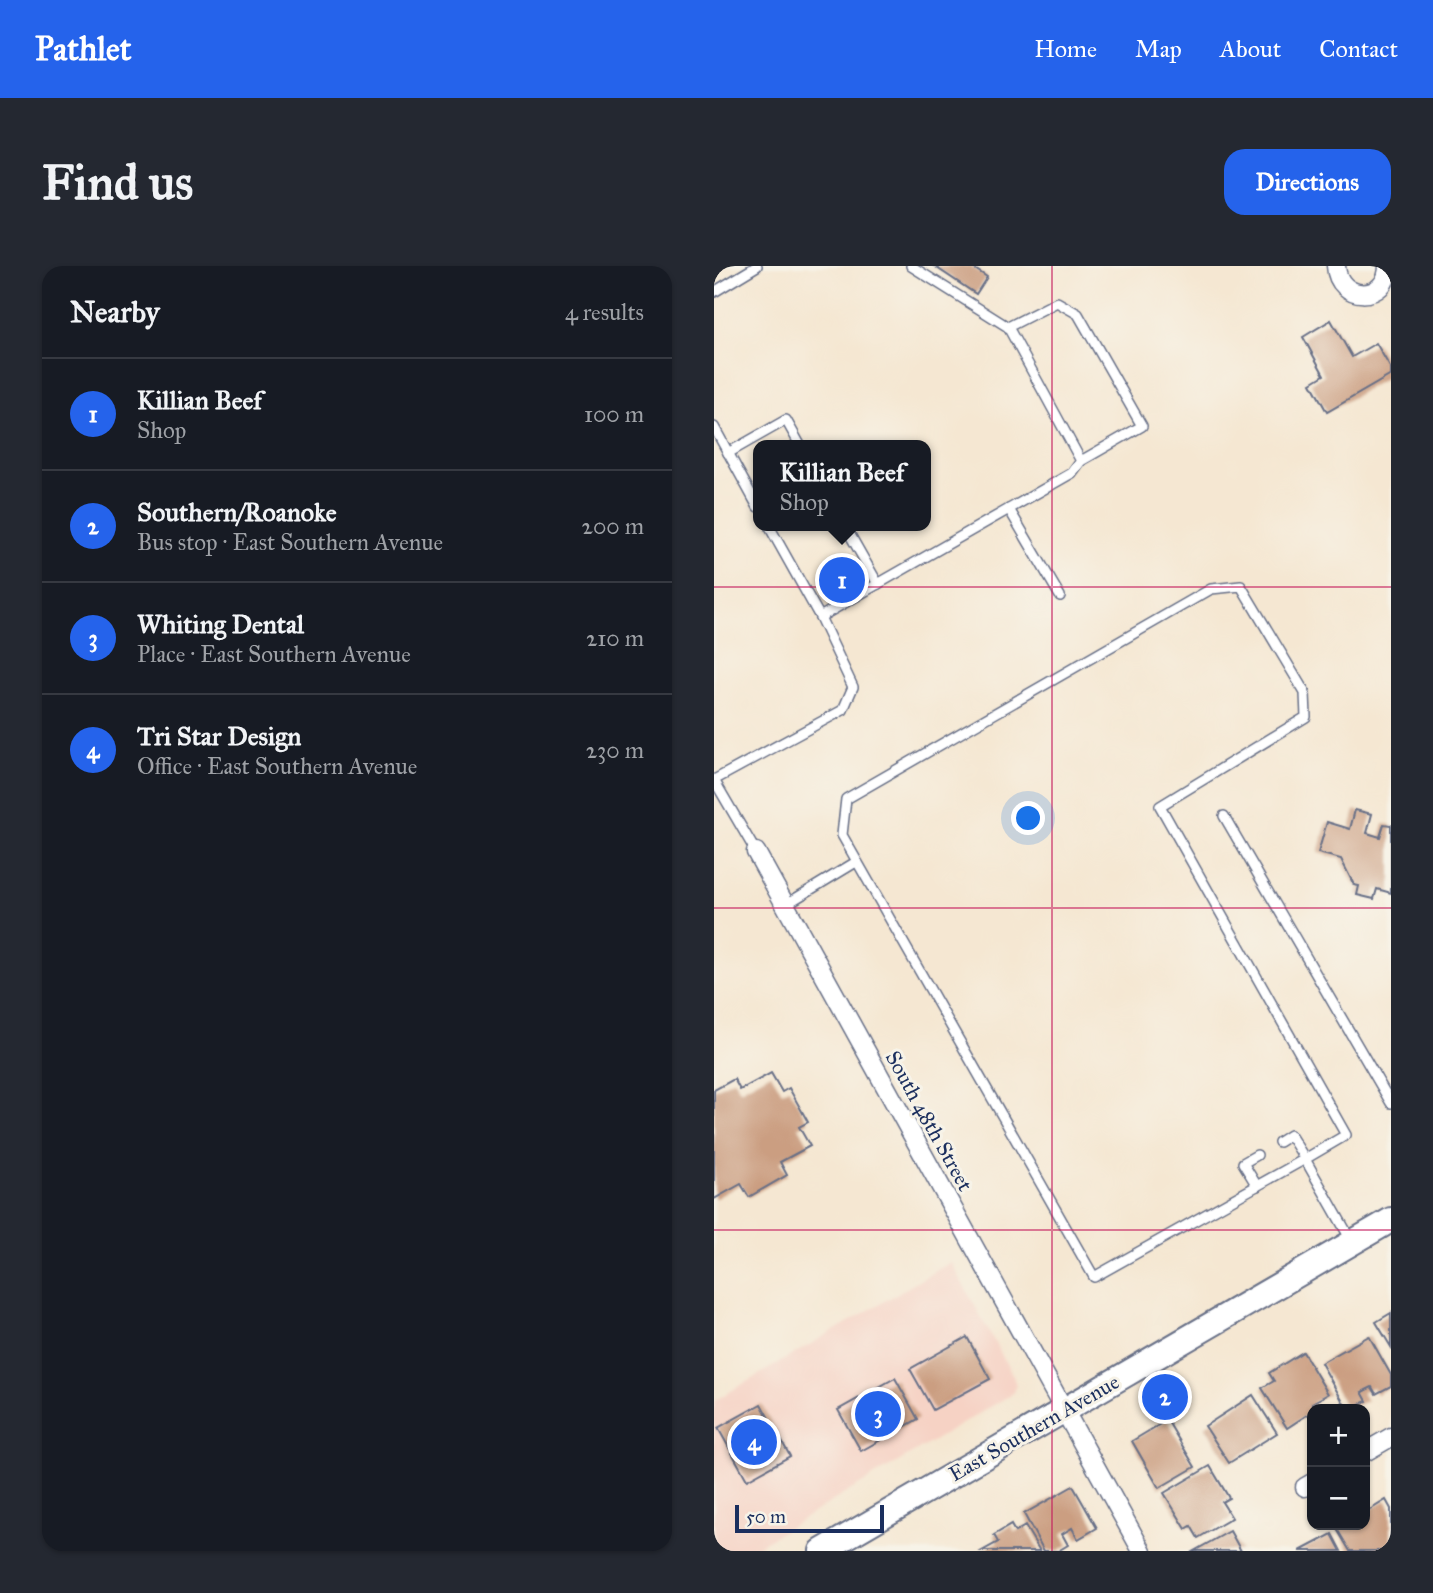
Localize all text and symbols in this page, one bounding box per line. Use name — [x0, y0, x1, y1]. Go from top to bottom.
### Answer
text: Pathlet — [35, 29, 132, 69]
text: Home — [1034, 34, 1097, 64]
text: Map — [1135, 34, 1182, 64]
text: About — [1220, 34, 1281, 64]
text: Contact — [1319, 34, 1398, 64]
button: Directions — [1224, 149, 1391, 215]
text: Find us — [42, 153, 193, 212]
text: Nearby — [70, 294, 160, 330]
text: 4 results — [565, 298, 644, 326]
text: Killian Beef — [137, 384, 262, 416]
text: 1 — [88, 400, 98, 428]
text: 100 m — [584, 400, 644, 428]
text: Shop — [137, 416, 186, 444]
popup — [753, 440, 931, 531]
text: Killian Beef — [779, 456, 905, 488]
text: Shop — [779, 488, 829, 516]
text: Southern/Roanoke — [137, 496, 337, 528]
text: 2 — [87, 512, 99, 540]
text: 200 m — [582, 512, 644, 540]
text: Bus stop · East Southern Avenue — [137, 528, 443, 556]
pin: 1 — [819, 554, 865, 606]
text: Whiting Dental — [137, 608, 304, 640]
text: 3 — [88, 624, 98, 652]
text: 210 m — [586, 624, 644, 652]
text: Place · East Southern Avenue — [137, 640, 411, 668]
text: Tri Star Design — [137, 720, 301, 752]
text: 4 — [87, 736, 99, 764]
text: 230 m — [586, 736, 644, 764]
text: Office · East Southern Avenue — [137, 752, 417, 780]
your location — [1011, 801, 1045, 835]
street label: South 48th Street — [880, 1046, 979, 1196]
street label: East Southern Avenue — [944, 1369, 1124, 1487]
pin: 2 — [1142, 1371, 1188, 1423]
pin: 3 — [855, 1388, 901, 1440]
map controls — [1307, 1404, 1370, 1530]
button: + — [1307, 1404, 1370, 1467]
pin: 4 — [731, 1416, 777, 1468]
button: − — [1307, 1467, 1370, 1530]
scale bar — [735, 1502, 884, 1534]
text: 50 m — [746, 1505, 786, 1528]

